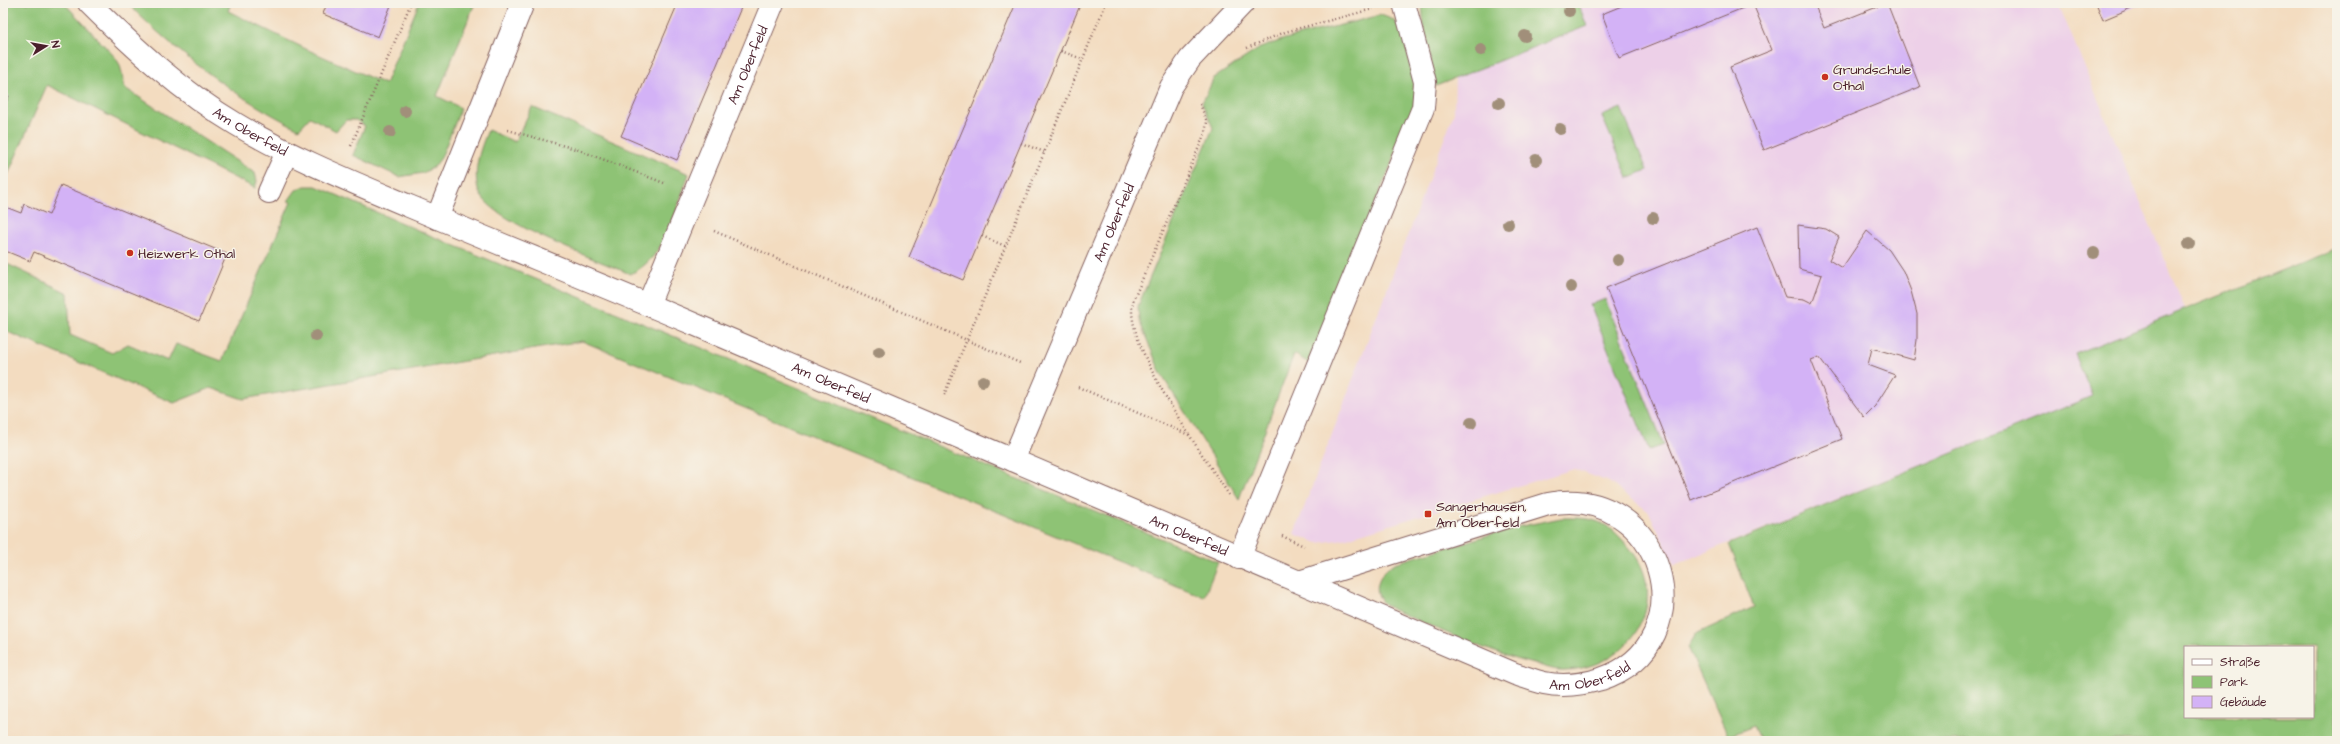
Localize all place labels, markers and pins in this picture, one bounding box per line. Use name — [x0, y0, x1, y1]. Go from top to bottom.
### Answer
place label: Grundschule Othal — [1833, 60, 1912, 96]
marker: Grundschule Othal — [1820, 72, 1830, 82]
place label: Heizwerk Othal — [138, 244, 235, 264]
marker: Heizwerk Othal — [125, 248, 135, 258]
place label: Sangerhausen, Am Oberfeld — [1436, 497, 1527, 533]
marker: Sangerhausen, Am Oberfeld — [1423, 509, 1433, 519]

